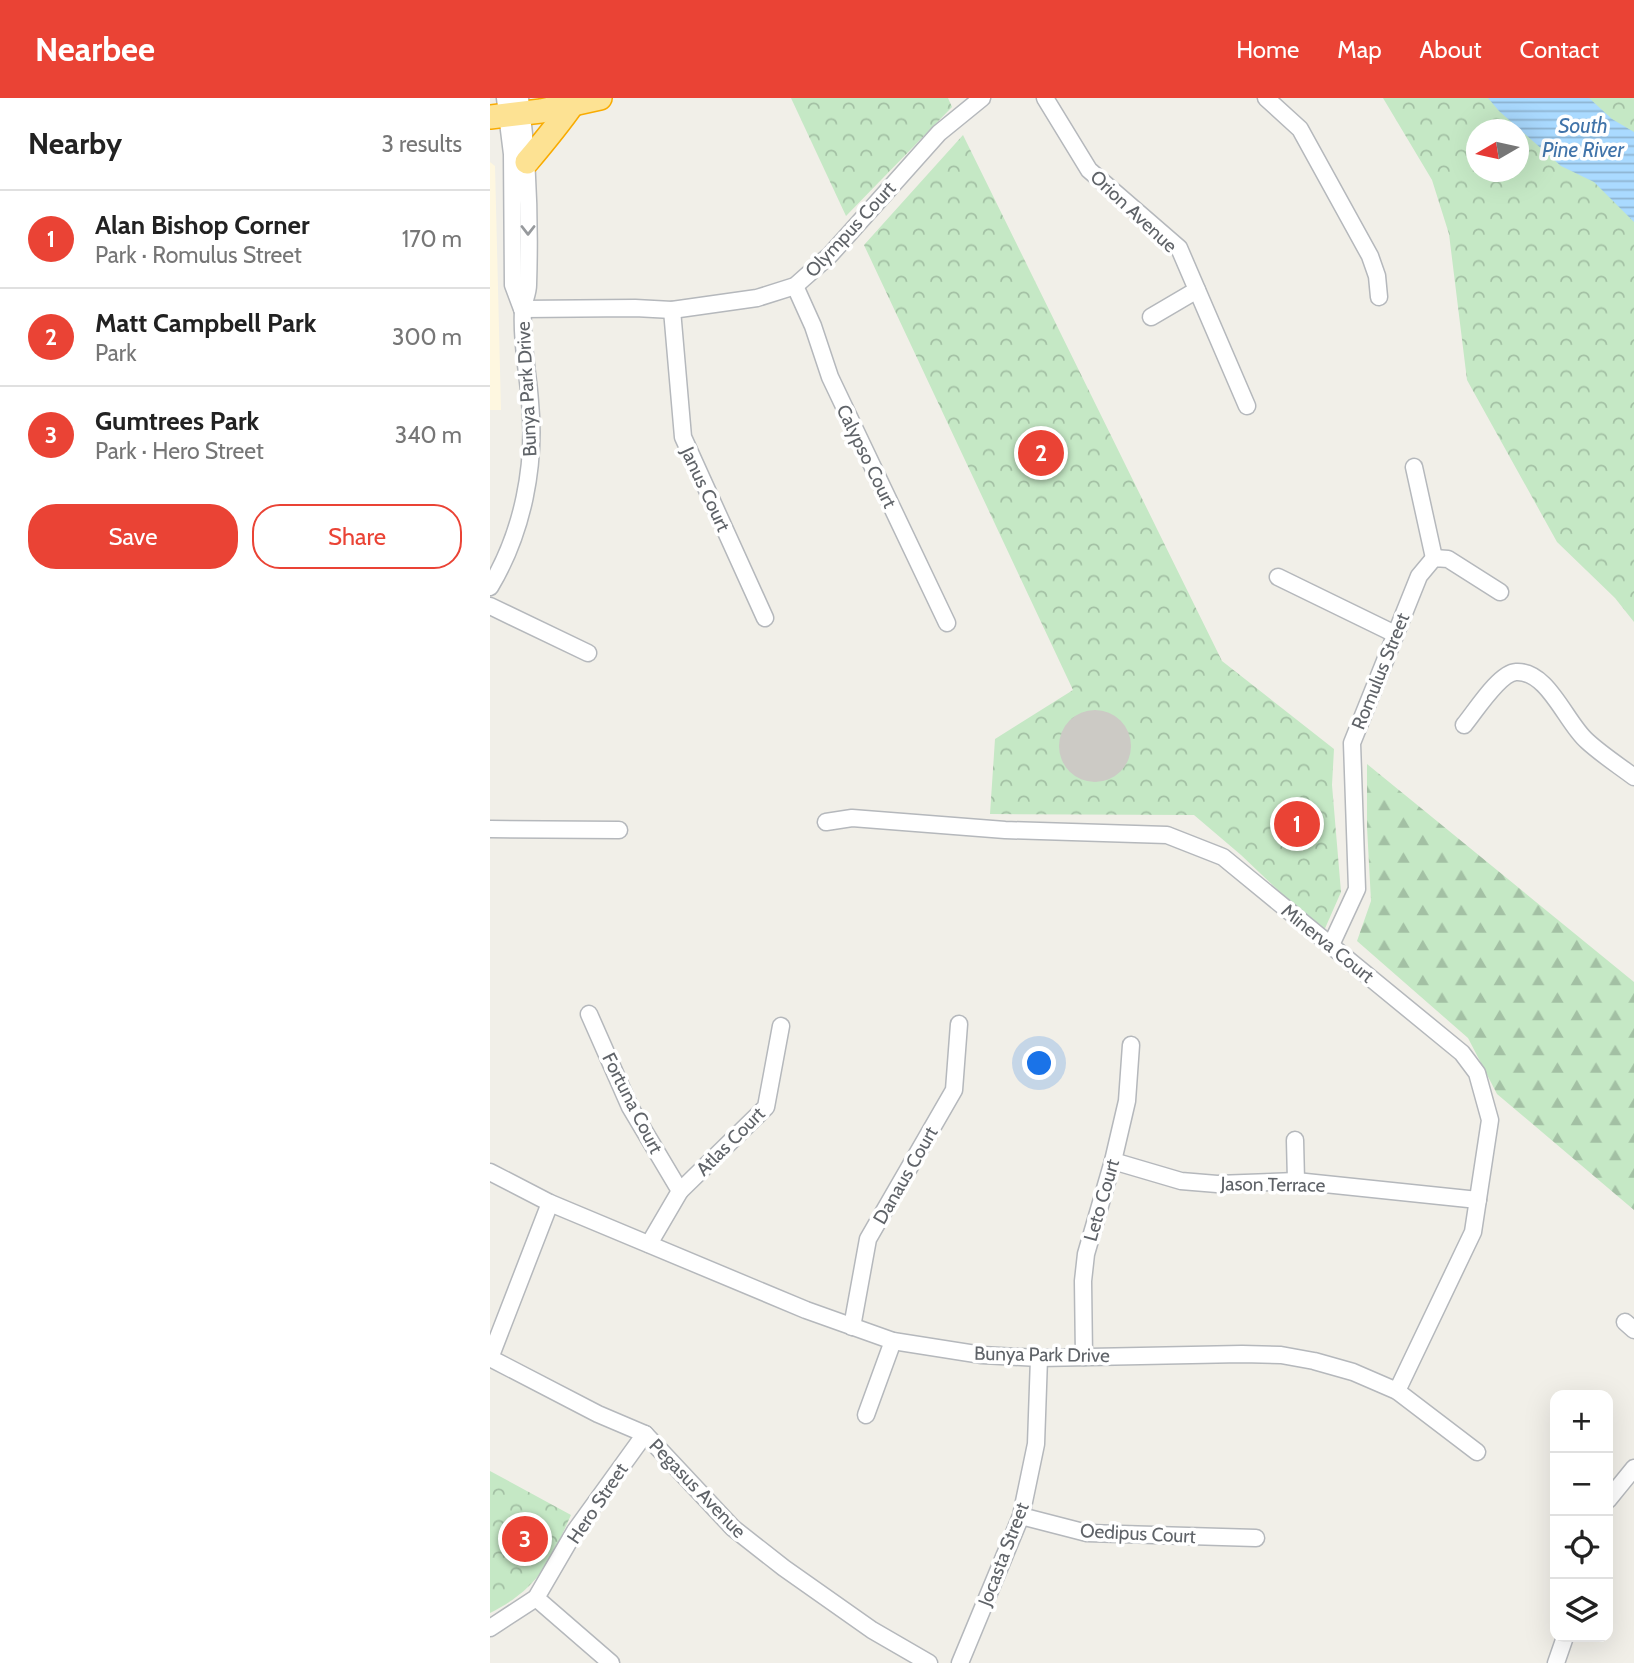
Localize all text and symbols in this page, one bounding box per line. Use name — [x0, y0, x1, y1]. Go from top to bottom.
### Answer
text: Nearbee — [35, 29, 155, 69]
text: Home — [1236, 35, 1299, 64]
text: Map — [1337, 35, 1382, 64]
text: About — [1420, 35, 1482, 64]
text: Contact — [1520, 35, 1599, 64]
water label: South Pine River — [1542, 113, 1625, 162]
north arrow — [1466, 119, 1529, 182]
text: Nearby — [28, 125, 122, 162]
text: 3 results — [381, 130, 462, 158]
street label: Orion Avenue — [1086, 165, 1182, 258]
street label: Olympus Court — [800, 176, 901, 282]
text: Alan Bishop Corner — [95, 209, 310, 241]
text: 1 — [47, 225, 55, 253]
text: 170 m — [402, 225, 462, 253]
one-way arrow — [520, 225, 536, 236]
text: Park · Romulus Street — [95, 241, 302, 269]
text: Matt Campbell Park — [95, 307, 316, 339]
street label: Bunya Park Drive — [511, 320, 542, 457]
text: 2 — [45, 323, 57, 351]
text: 300 m — [392, 323, 462, 351]
text: Park — [95, 339, 136, 367]
street label: Calypso Court — [832, 401, 902, 512]
text: Gumtrees Park — [95, 405, 259, 437]
text: 3 — [45, 421, 57, 449]
text: 340 m — [395, 421, 462, 449]
pin: 2 — [1018, 427, 1064, 479]
text: Park · Hero Street — [95, 437, 264, 465]
street label: Janus Court — [676, 442, 735, 536]
button: Save — [28, 504, 238, 569]
button: Share — [252, 504, 462, 569]
street label: Romulus Street — [1347, 609, 1414, 733]
pin: 1 — [1274, 798, 1320, 850]
street label: Minerva Court — [1277, 899, 1379, 988]
your location — [1022, 1046, 1056, 1080]
street label: Fortuna Court — [597, 1049, 668, 1158]
street label: Atlas Court — [691, 1102, 770, 1180]
street label: Danaus Court — [868, 1122, 943, 1228]
street label: Leto Court — [1079, 1156, 1124, 1244]
street label: Jason Terrace — [1220, 1172, 1326, 1197]
street label: Bunya Park Drive — [974, 1342, 1110, 1367]
map controls — [1550, 1390, 1613, 1642]
button: + — [1550, 1390, 1613, 1453]
street label: Pegasus Avenue — [645, 1434, 751, 1543]
button: − — [1550, 1453, 1613, 1516]
street label: Hero Street — [562, 1458, 633, 1548]
street label: Jocasta Street — [973, 1499, 1034, 1610]
pin: 3 — [502, 1513, 548, 1565]
button: locate — [1550, 1516, 1613, 1579]
street label: Oedipus Court — [1080, 1519, 1197, 1548]
button: layers — [1550, 1579, 1613, 1642]

